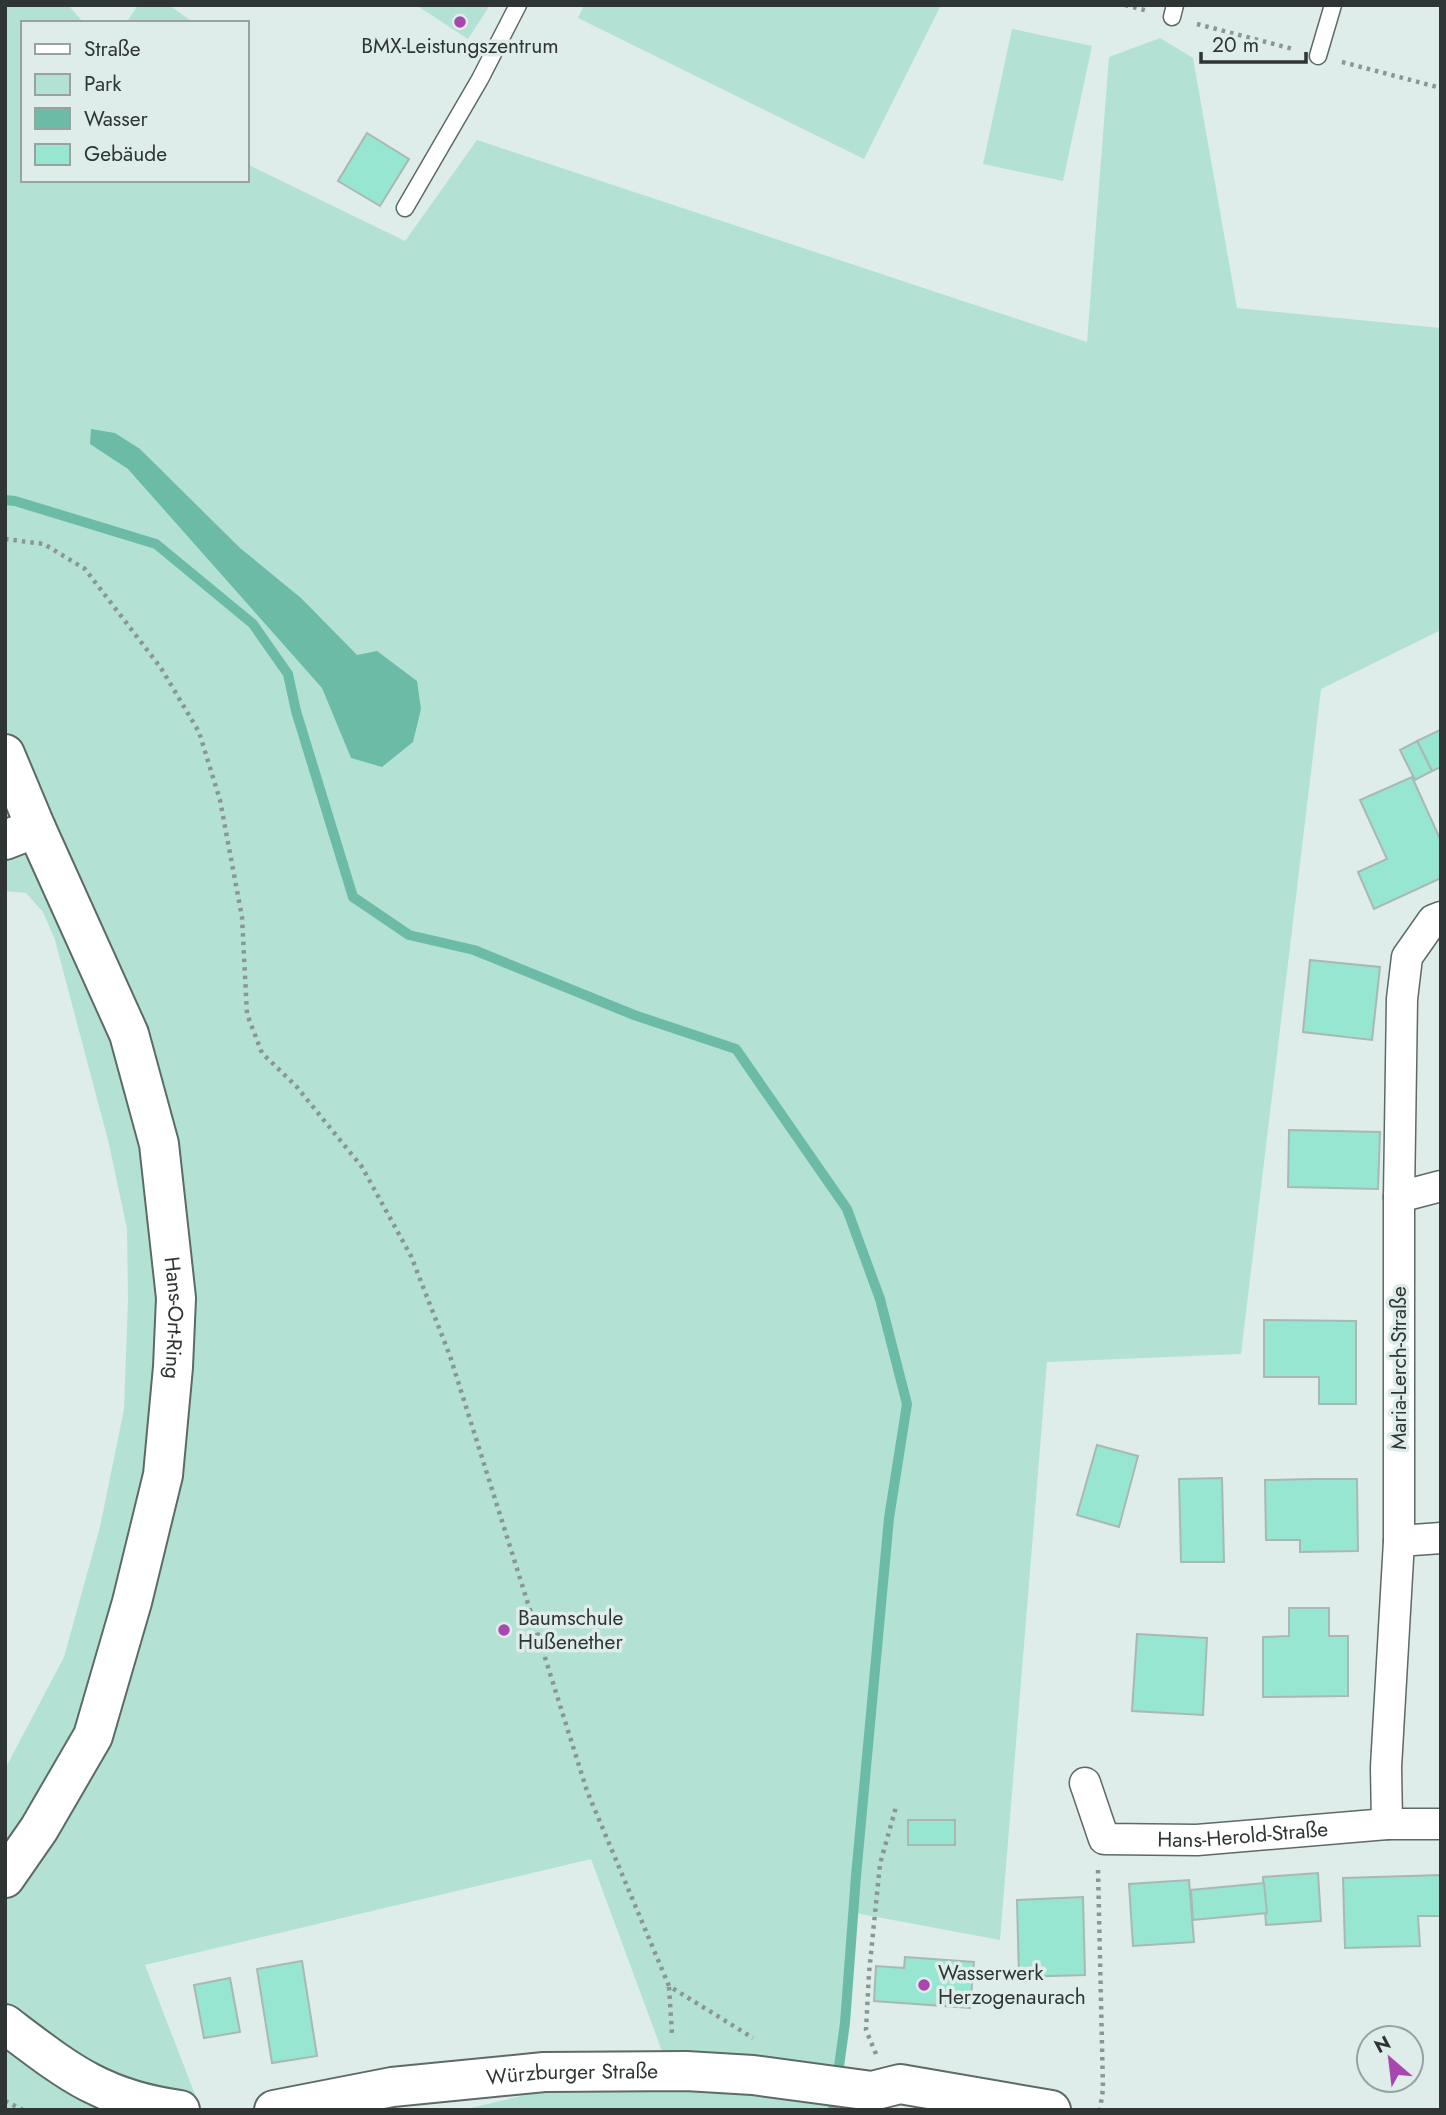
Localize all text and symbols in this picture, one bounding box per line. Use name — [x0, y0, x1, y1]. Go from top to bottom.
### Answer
marker: BMX-Leistungszentrum — [452, 14, 468, 30]
legend — [21, 21, 248, 182]
scale bar — [1201, 21, 1306, 65]
text: 20 m — [1212, 30, 1259, 60]
place label: BMX-Leistungszentrum — [361, 31, 559, 61]
text: Straße — [84, 34, 141, 64]
text: Park — [84, 69, 122, 99]
text: Wasser — [84, 104, 149, 134]
text: Gebäude — [84, 139, 167, 169]
street label: Hans-Ort-Ring — [157, 1255, 191, 1380]
street label: Maria-Lerch-Straße — [1384, 1286, 1414, 1450]
place label: Baumschule Hußenether — [518, 1603, 624, 1657]
marker: Baumschule Hußenether — [496, 1622, 512, 1638]
street label: Hans-Herold-Straße — [1157, 1814, 1329, 1855]
place label: Wasserwerk Herzogenaurach — [938, 1958, 1086, 2012]
marker: Wasserwerk Herzogenaurach — [916, 1977, 932, 1993]
north arrow — [1355, 2024, 1425, 2094]
text: N — [1369, 2029, 1395, 2060]
street label: Würzburger Straße — [485, 2056, 658, 2093]

